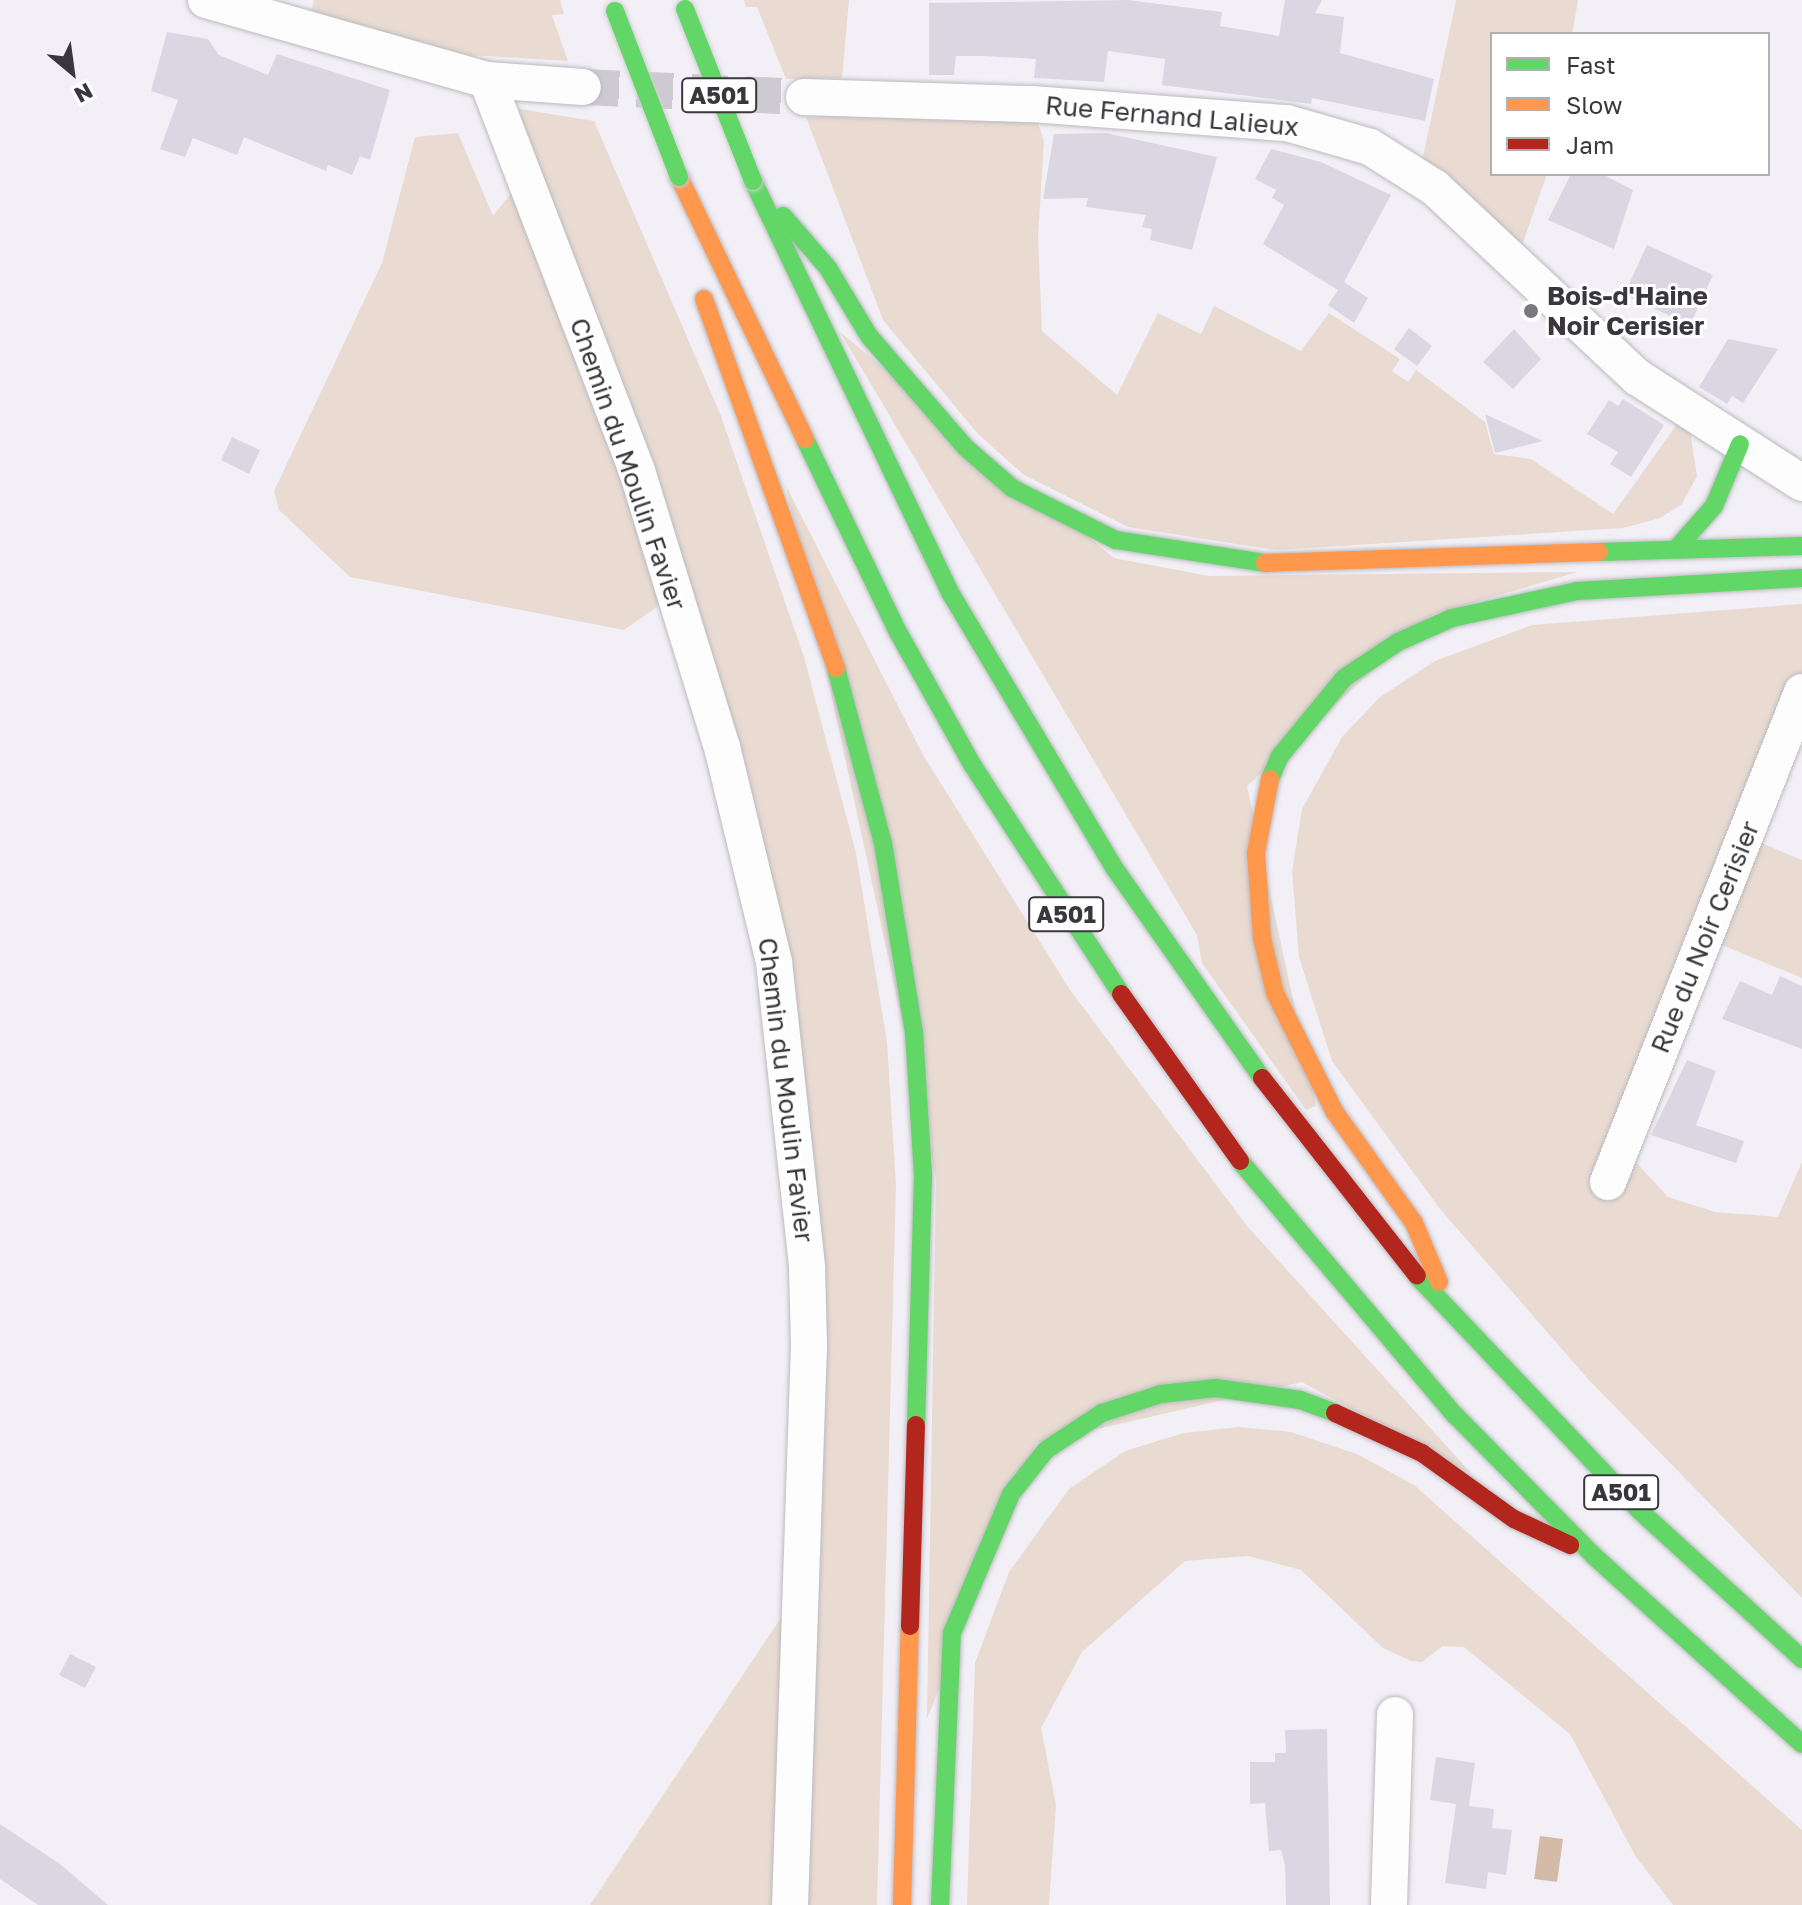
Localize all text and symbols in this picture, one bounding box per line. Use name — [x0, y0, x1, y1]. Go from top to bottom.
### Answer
north arrow — [32, 32, 112, 112]
legend — [1490, 32, 1770, 176]
text: Fast — [1566, 50, 1616, 79]
road number: A501 — [681, 75, 757, 115]
text: N — [70, 78, 98, 109]
street label: Rue Fernand Lalieux — [1044, 89, 1300, 143]
text: Slow — [1566, 90, 1622, 119]
text: Jam — [1566, 130, 1614, 159]
place label: Bois-d'Haine Noir Cerisier — [1547, 280, 1708, 342]
marker: Bois-d'Haine Noir Cerisier — [1522, 302, 1540, 320]
street label: Chemin du Moulin Favier — [563, 314, 693, 614]
street label: Rue du Noir Cerisier — [1644, 816, 1766, 1058]
road number: A501 — [1028, 894, 1104, 934]
street label: Chemin du Moulin Favier — [752, 936, 820, 1244]
road number: A501 — [1583, 1472, 1659, 1512]

